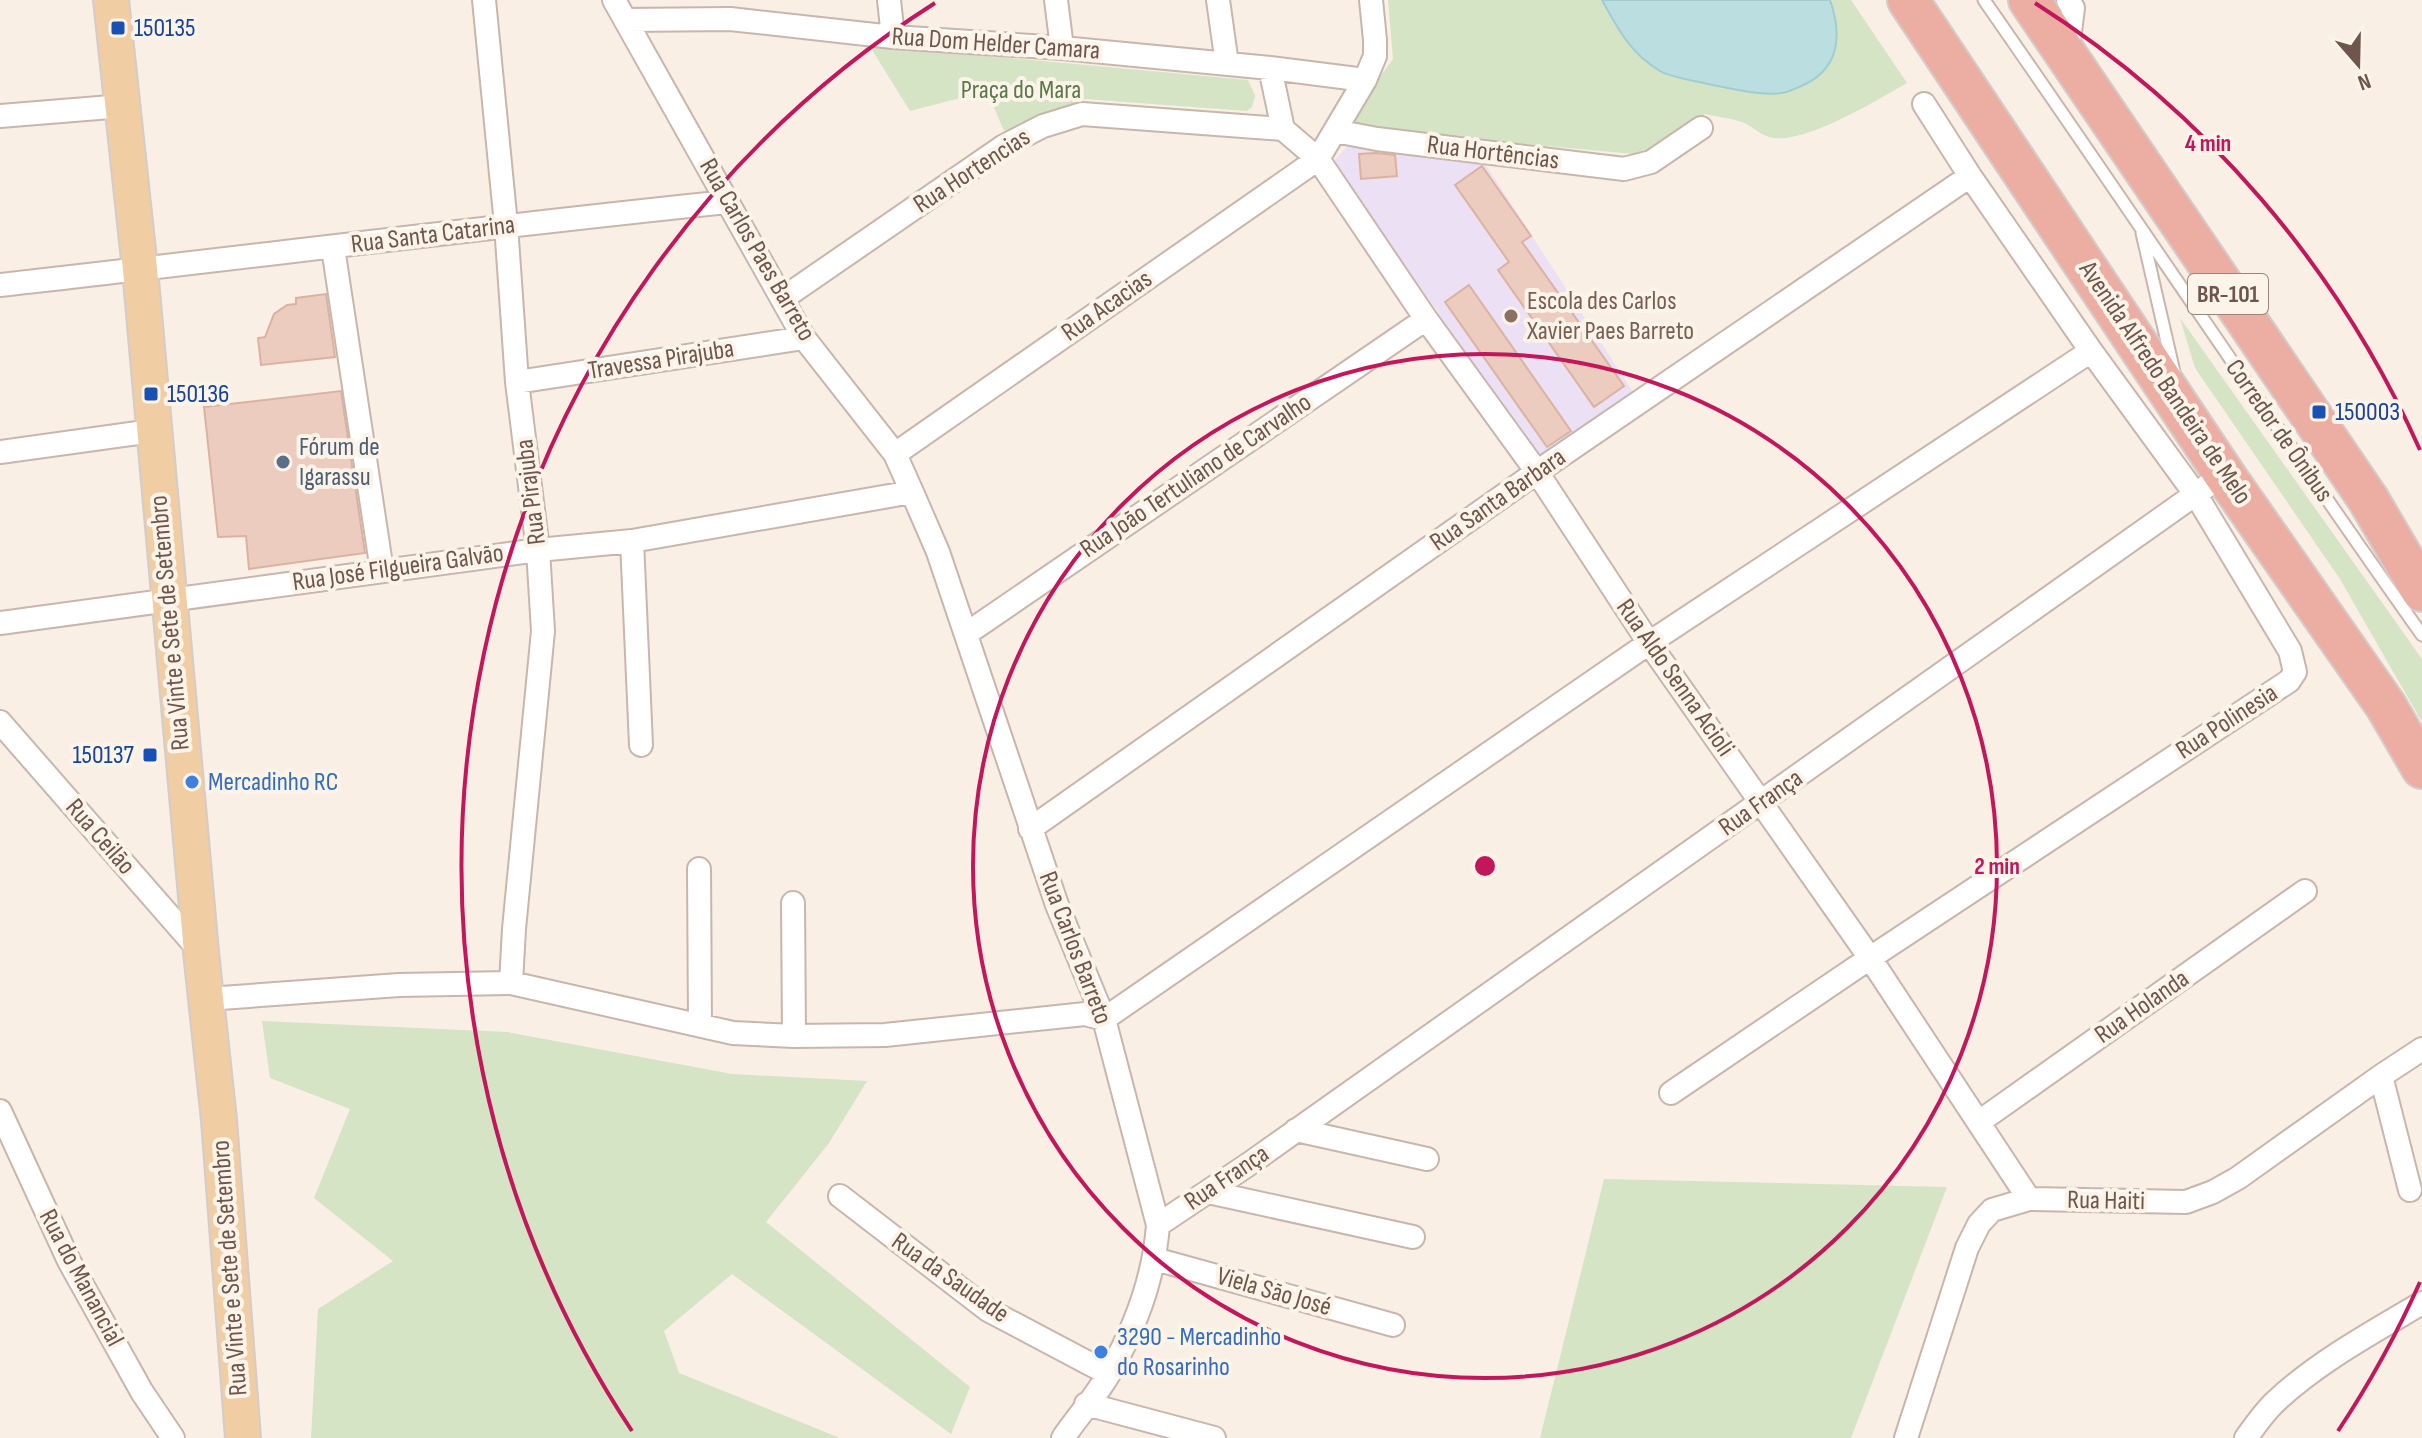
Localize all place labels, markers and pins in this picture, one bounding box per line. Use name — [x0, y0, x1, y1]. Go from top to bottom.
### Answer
place label: 150135 — [134, 13, 196, 44]
marker: 150135 — [109, 19, 127, 37]
place label: Escola des Carlos Xavier Paes Barreto — [1526, 286, 1694, 347]
marker: Escola des Carlos Xavier Paes Barreto — [1502, 307, 1520, 325]
place label: 150136 — [167, 379, 229, 410]
marker: 150136 — [142, 385, 160, 403]
place label: 150003 — [2335, 397, 2400, 428]
marker: 150003 — [2310, 403, 2328, 421]
place label: Fórum de Igarassu — [299, 432, 380, 493]
marker: Fórum de Igarassu — [274, 453, 292, 471]
place label: 150137 — [72, 740, 135, 771]
marker: 150137 — [141, 746, 159, 764]
place label: Mercadinho RC — [208, 767, 338, 798]
marker: Mercadinho RC — [183, 773, 201, 791]
centre of rings — [1471, 852, 1499, 880]
place label: 3290 - Mercadinho do Rosarinho — [1117, 1322, 1281, 1383]
marker: 3290 - Mercadinho do Rosarinho — [1092, 1343, 1110, 1361]

